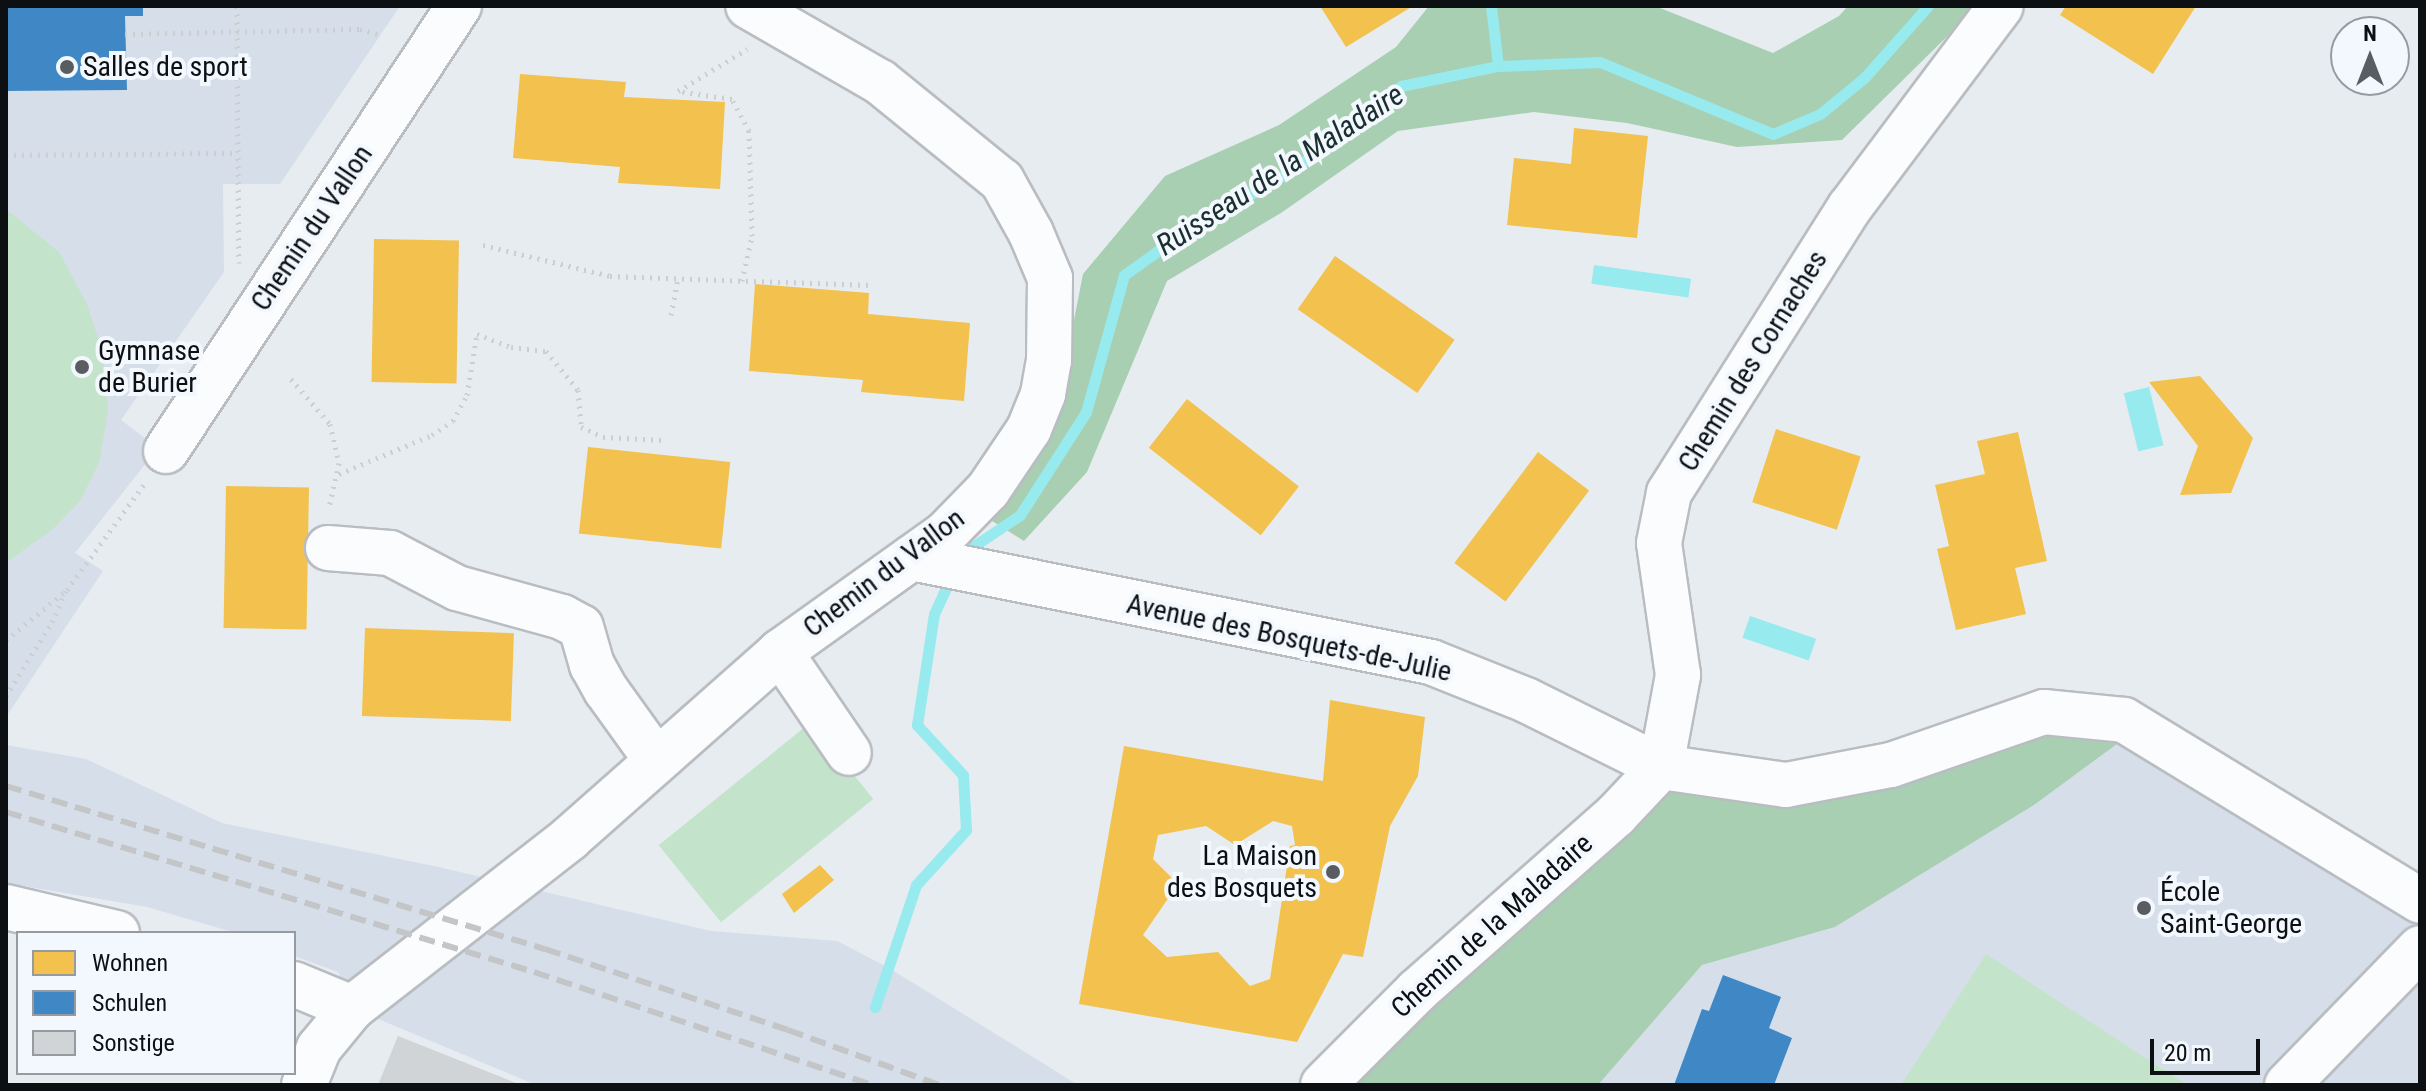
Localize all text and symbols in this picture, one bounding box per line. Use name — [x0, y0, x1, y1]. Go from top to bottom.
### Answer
north arrow — [2330, 16, 2410, 96]
text: N — [2363, 21, 2377, 46]
place label: Salles de sport — [83, 50, 248, 84]
marker: Salles de sport — [58, 58, 76, 76]
water label: Ruisseau de la Maladaire — [1150, 77, 1410, 263]
street label: Chemin du Vallon — [244, 139, 380, 317]
street label: Chemin des Cornaches — [1671, 244, 1835, 478]
place label: Gymnase de Burier — [98, 334, 200, 400]
marker: Gymnase de Burier — [73, 358, 91, 376]
street label: Chemin du Vallon — [797, 502, 971, 644]
street label: Avenue des Bosquets-de-Julie — [1124, 587, 1454, 689]
street label: Chemin de la Maladaire — [1384, 827, 1600, 1025]
place label: La Maison des Bosquets — [1167, 839, 1317, 905]
marker: La Maison des Bosquets — [1324, 863, 1342, 881]
place label: École Saint-George — [2160, 875, 2302, 941]
marker: École Saint-George — [2135, 899, 2153, 917]
legend — [16, 931, 296, 1075]
text: Wohnen — [92, 949, 168, 977]
text: Schulen — [92, 989, 167, 1017]
scale bar — [2154, 1023, 2264, 1073]
text: Sonstige — [92, 1029, 175, 1057]
text: 20 m — [2164, 1039, 2211, 1067]

